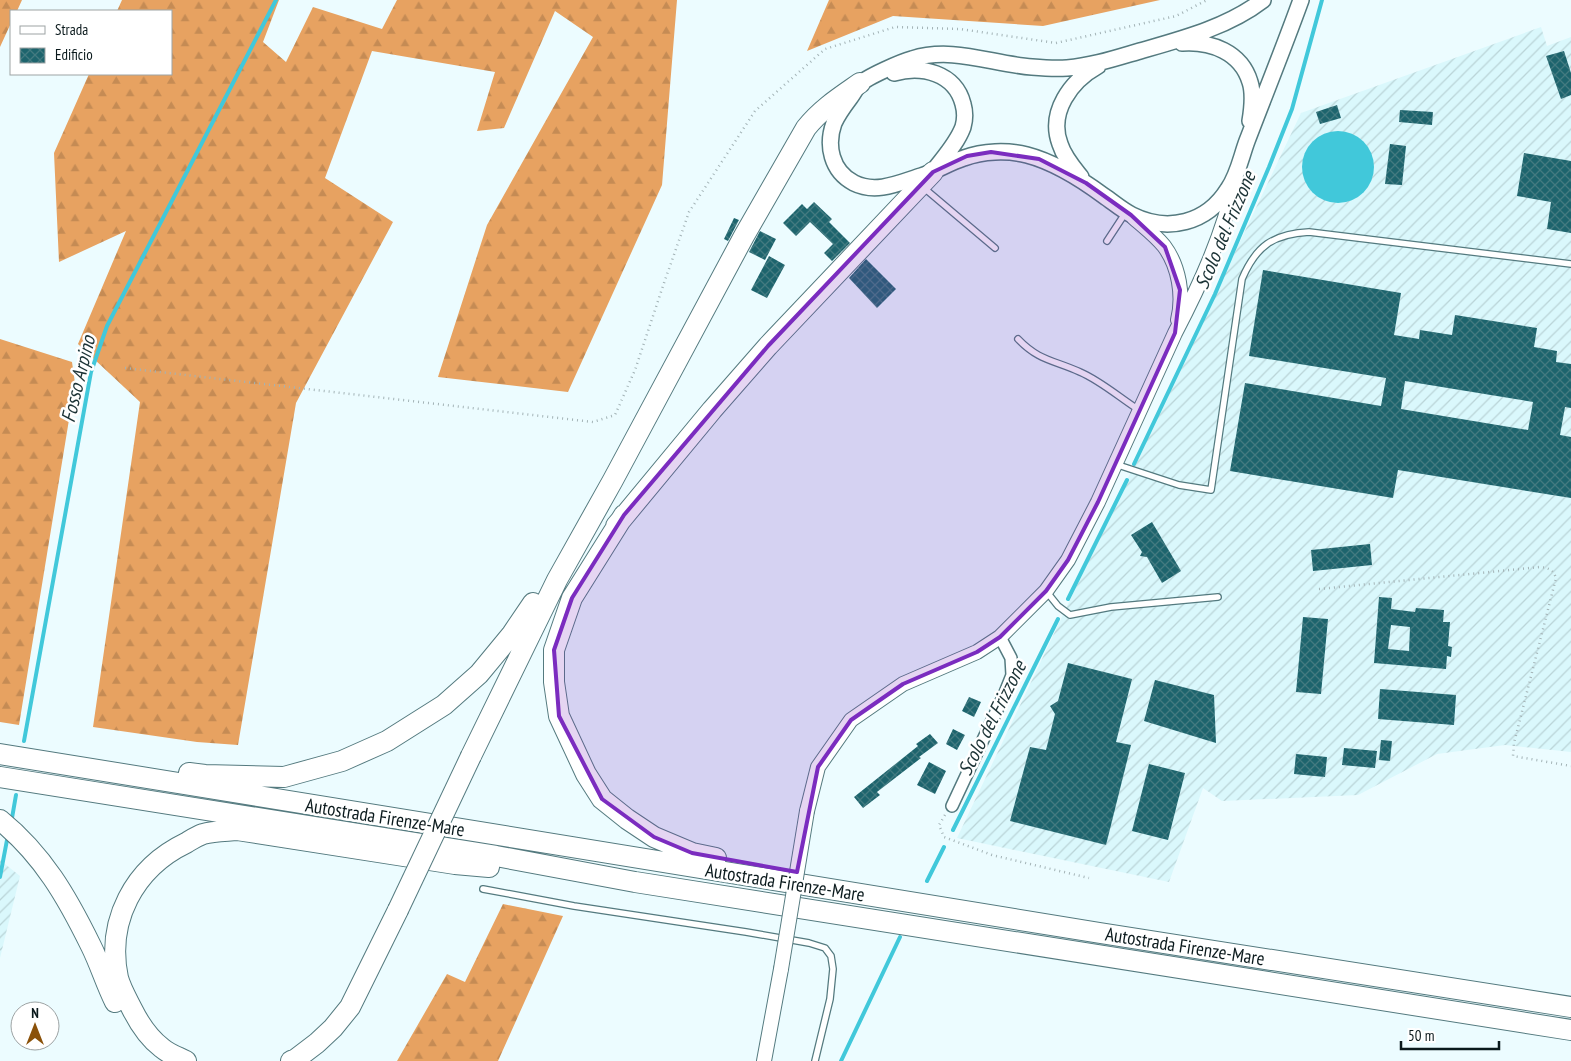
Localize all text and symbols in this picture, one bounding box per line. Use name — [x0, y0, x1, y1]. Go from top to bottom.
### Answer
legend — [10, 10, 172, 75]
text: Strada — [55, 20, 88, 39]
text: Edificio — [55, 45, 93, 64]
water label: Scolo del Frizzone — [1189, 166, 1262, 293]
water label: Fosso Arpino — [55, 332, 102, 425]
water label: Scolo del Frizzone — [952, 655, 1033, 780]
street label: Autostrada Firenze-Mare — [304, 793, 466, 841]
street label: Autostrada Firenze-Mare — [704, 858, 866, 906]
street label: Autostrada Firenze-Mare — [1104, 922, 1266, 970]
north arrow — [10, 1001, 60, 1051]
text: N — [31, 1004, 39, 1022]
scale bar — [1401, 1018, 1498, 1050]
text: 50 m — [1408, 1026, 1434, 1045]

